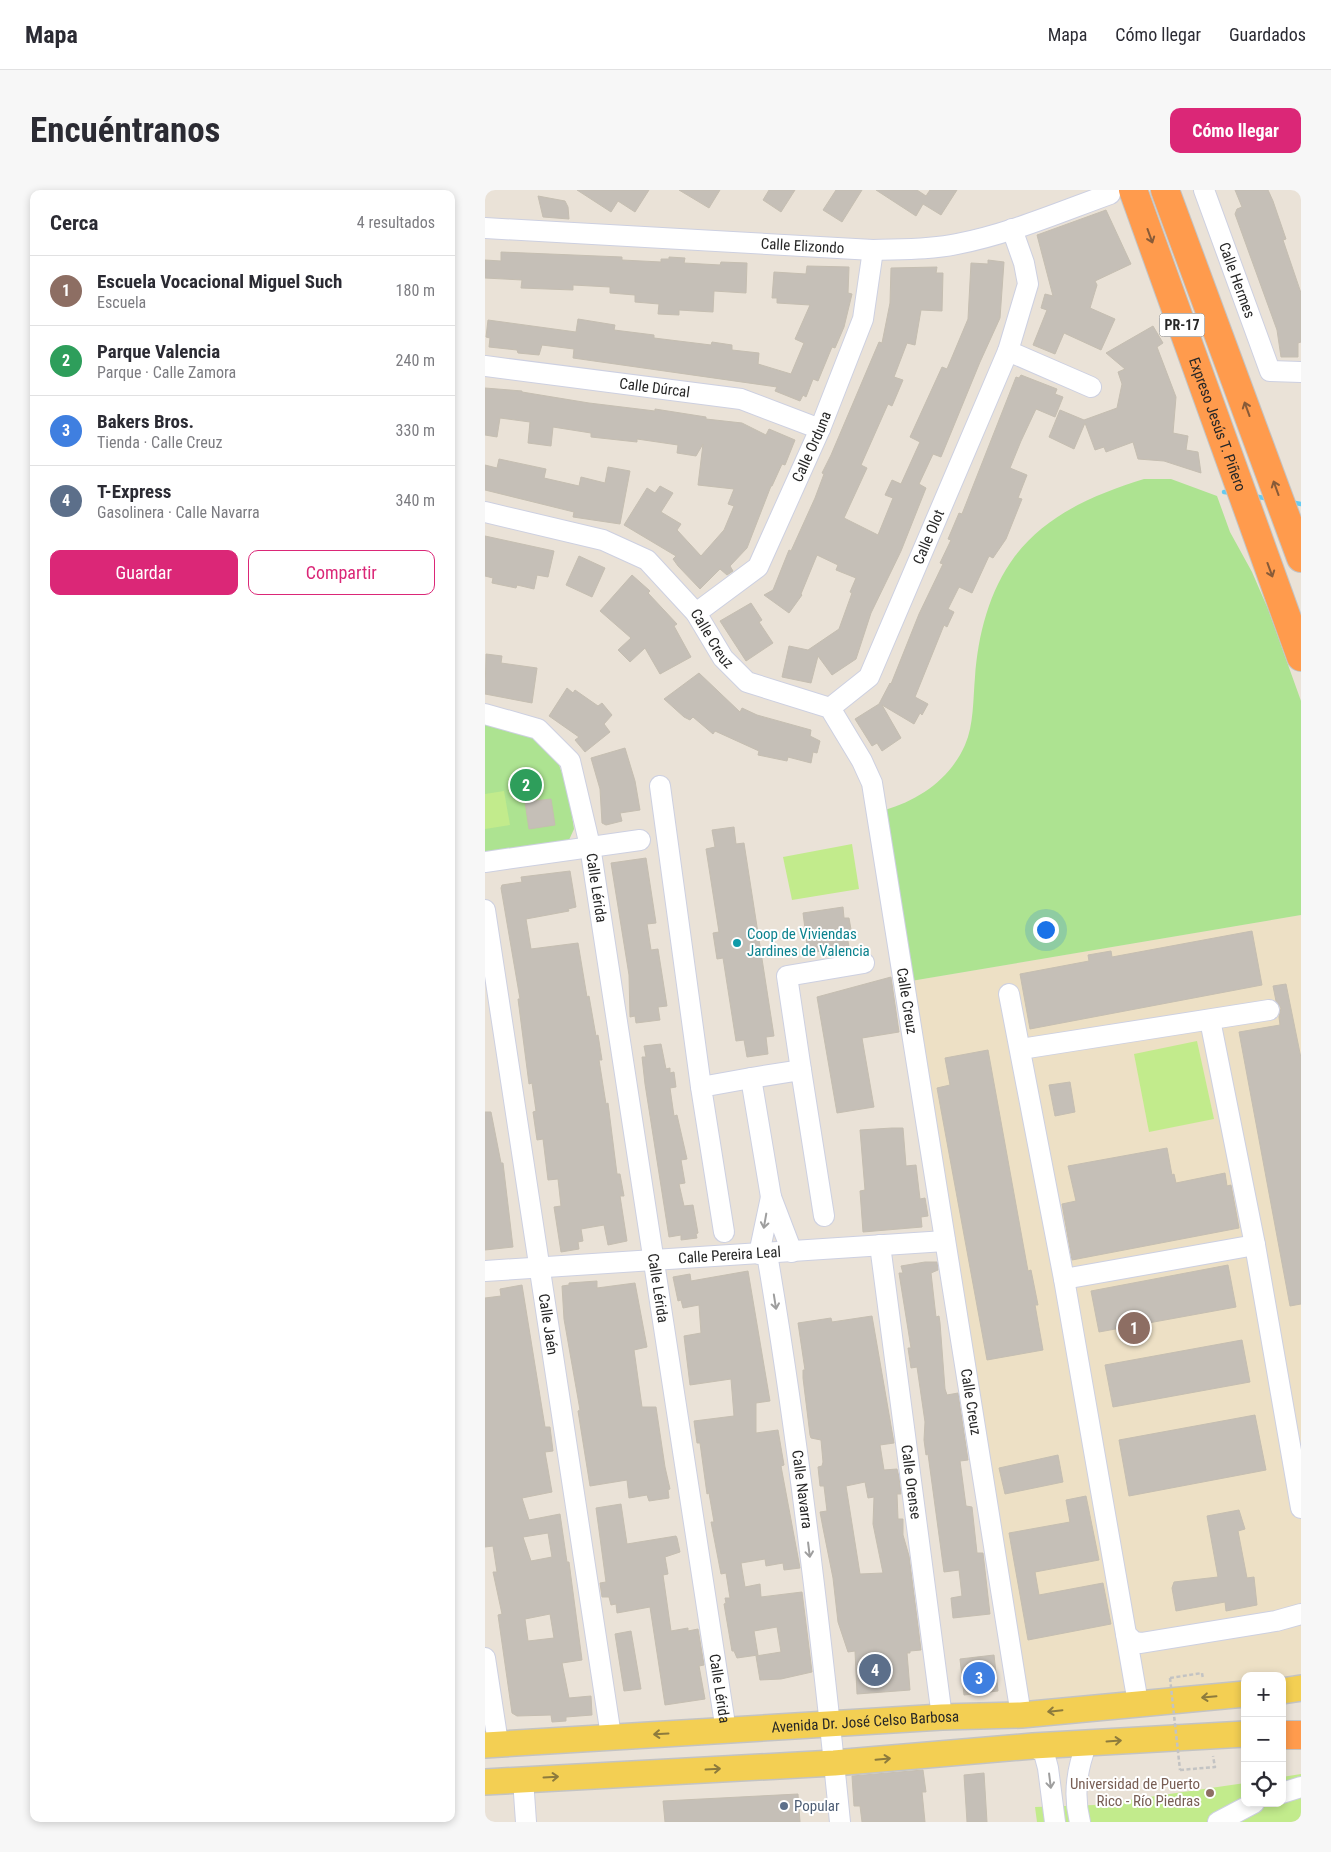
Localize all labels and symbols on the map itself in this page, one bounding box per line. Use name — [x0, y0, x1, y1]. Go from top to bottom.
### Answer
one-way arrow — [1146, 228, 1155, 243]
street label: Calle Elizondo — [760, 235, 845, 257]
street label: Calle Hermes — [1215, 240, 1259, 321]
road number: PR-17 — [1159, 314, 1205, 336]
street label: Expreso Jesús T. Piñero — [1185, 355, 1250, 494]
street label: Calle Dúrcal — [618, 374, 691, 401]
one-way arrow — [1242, 402, 1251, 418]
street label: Calle Orduna — [788, 409, 835, 485]
one-way arrow — [1271, 481, 1280, 496]
street label: Calle Olot — [909, 507, 948, 567]
one-way arrow — [1266, 562, 1275, 577]
street label: Calle Creuz — [687, 606, 737, 672]
pin: 2 — [510, 766, 542, 804]
street label: Calle Lérida — [582, 852, 611, 924]
your location — [1033, 917, 1059, 943]
place label: Coop de Viviendas Jardines de Valencia — [747, 925, 870, 960]
marker: Coop de Viviendas Jardines de Valencia — [731, 937, 743, 949]
street label: Calle Creuz — [893, 966, 921, 1035]
one-way arrow — [760, 1212, 770, 1228]
street label: Calle Pereira Leal — [678, 1243, 781, 1267]
street label: Calle Lérida — [644, 1252, 672, 1324]
street label: Calle Jaén — [535, 1292, 562, 1356]
one-way arrow — [771, 1294, 781, 1310]
pin: 1 — [1118, 1309, 1150, 1347]
street label: Calle Creuz — [957, 1367, 985, 1436]
street label: Calle Orense — [897, 1444, 925, 1520]
street label: Calle Navarra — [788, 1449, 816, 1530]
one-way arrow — [804, 1542, 814, 1558]
pin: 4 — [859, 1651, 891, 1689]
street label: Calle Lérida — [705, 1653, 734, 1724]
pin: 3 — [963, 1659, 995, 1697]
one-way arrow — [1201, 1692, 1217, 1702]
one-way arrow — [1047, 1706, 1063, 1716]
street label: Avenida Dr. José Celso Barbosa — [771, 1708, 959, 1736]
one-way arrow — [653, 1729, 669, 1739]
one-way arrow — [1106, 1736, 1122, 1745]
one-way arrow — [874, 1755, 890, 1764]
one-way arrow — [705, 1765, 721, 1774]
one-way arrow — [543, 1773, 559, 1782]
one-way arrow — [1045, 1773, 1055, 1789]
place label: Universidad de Puerto Rico - Río Piedras — [1070, 1775, 1200, 1810]
marker: Universidad de Puerto Rico - Río Piedras — [1204, 1787, 1216, 1799]
place label: Popular — [794, 1797, 840, 1815]
marker: Popular — [778, 1800, 790, 1812]

